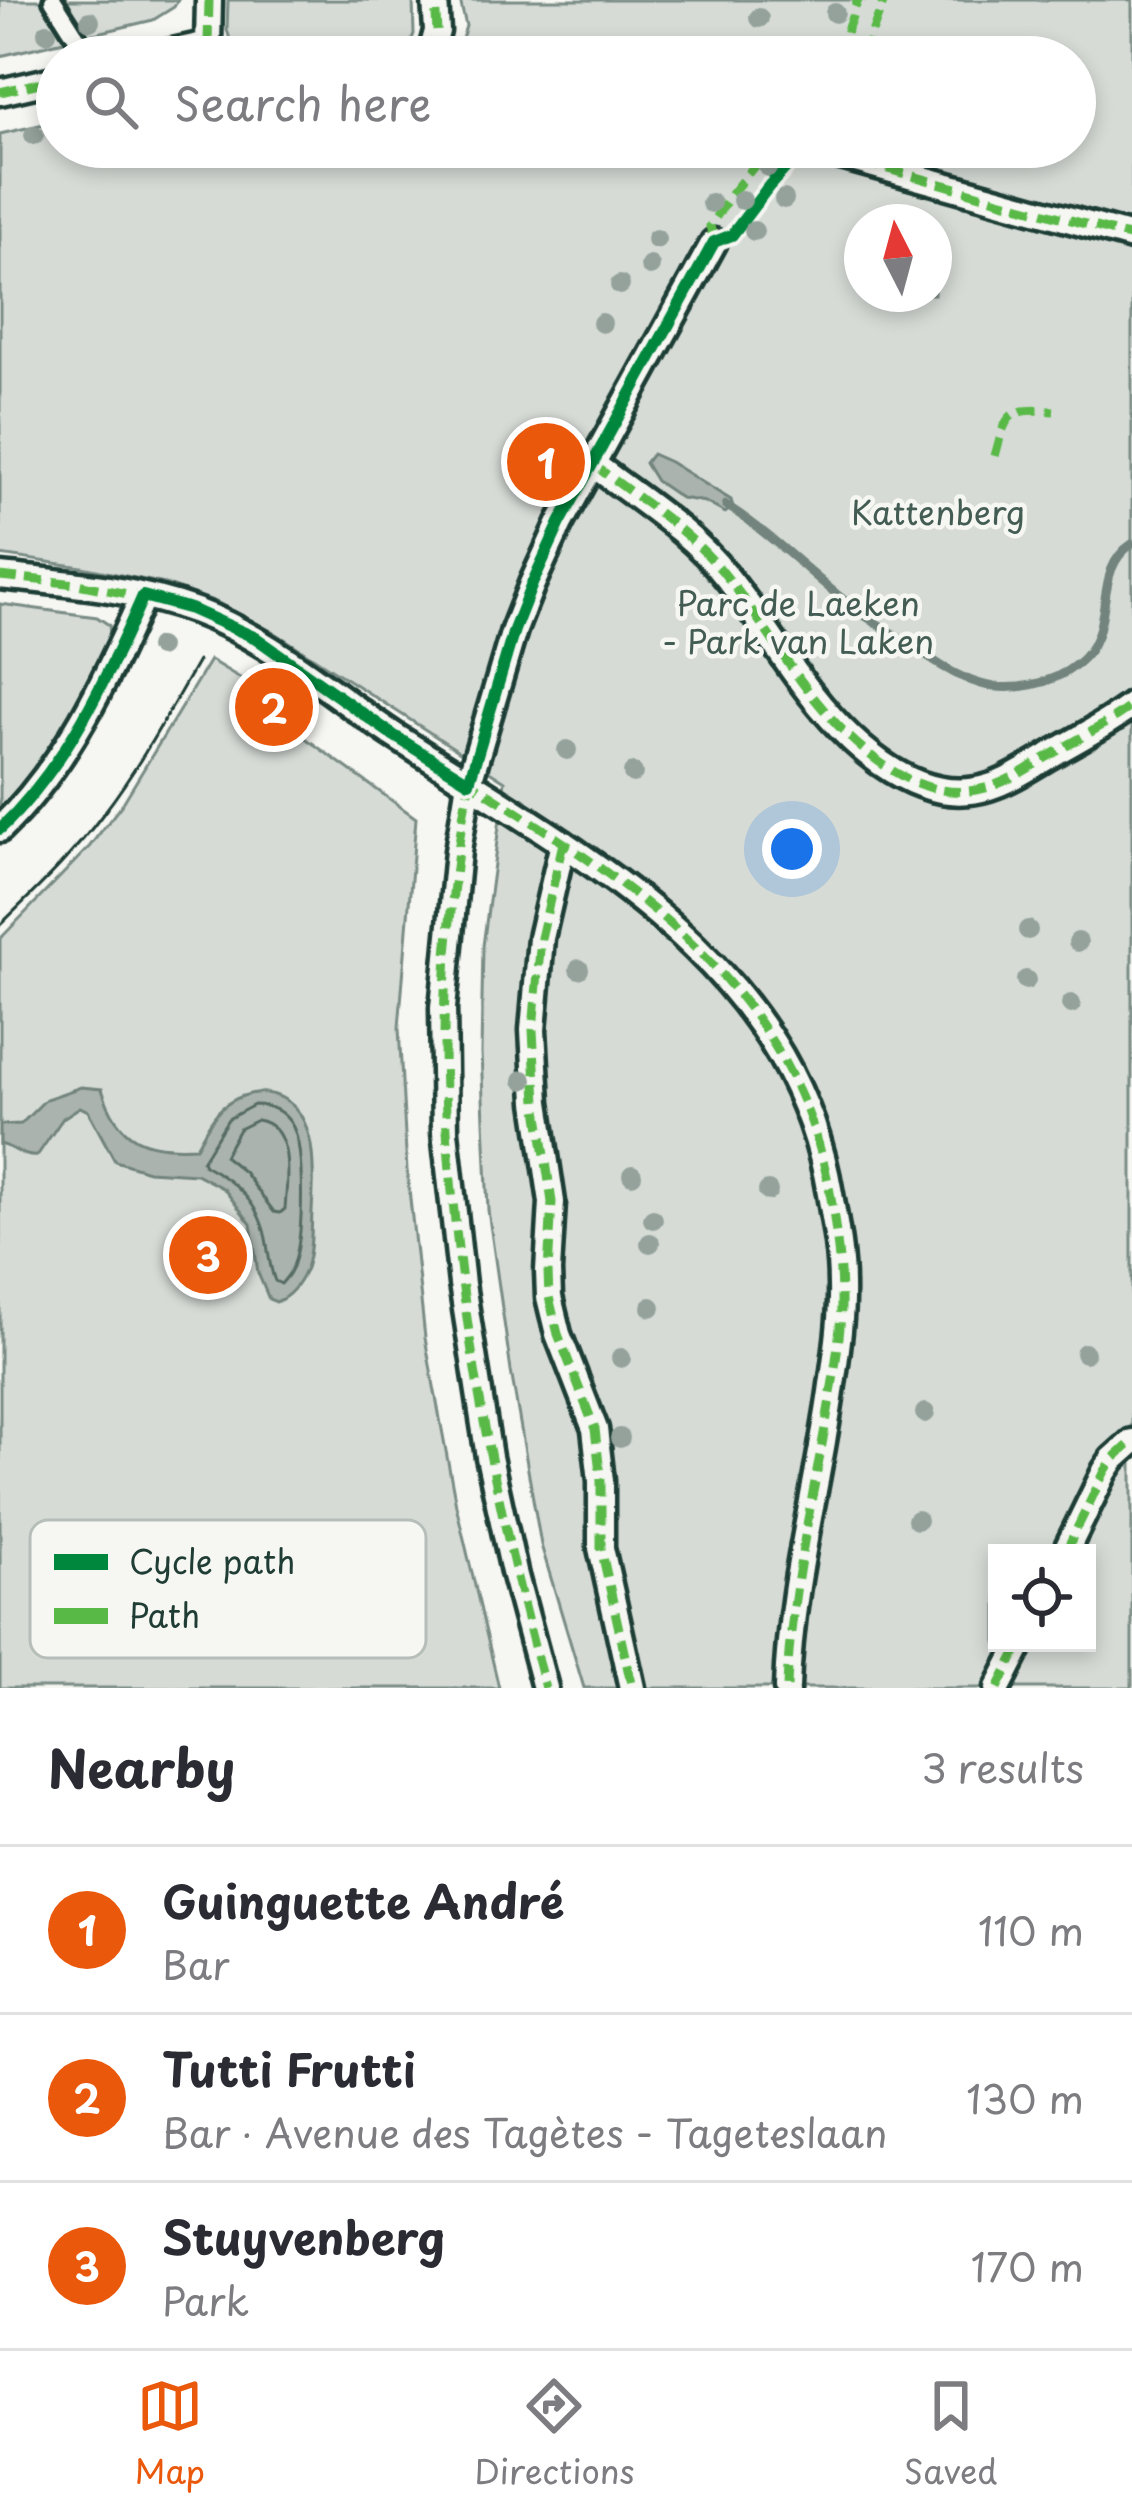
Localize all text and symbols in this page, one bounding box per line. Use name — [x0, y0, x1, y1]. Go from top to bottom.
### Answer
search box — [36, 36, 1096, 168]
text: Search here — [174, 68, 431, 136]
icon: search — [78, 69, 144, 135]
north arrow — [844, 204, 952, 312]
pin: 1 — [507, 417, 585, 507]
park label: Kattenberg — [851, 486, 1025, 536]
park label: Parc de Laeken - Park van Laken — [662, 577, 934, 665]
pin: 2 — [235, 662, 313, 752]
your location — [762, 819, 822, 879]
pin: 3 — [169, 1210, 247, 1300]
legend — [30, 1520, 426, 1658]
text: Cycle path — [129, 1535, 295, 1585]
map controls — [988, 1544, 1096, 1652]
button: locate — [988, 1544, 1096, 1652]
text: Path — [129, 1589, 200, 1639]
text: Nearby — [48, 1728, 235, 1805]
text: 3 results — [921, 1737, 1084, 1796]
text: Guinguette André — [162, 1866, 565, 1934]
text: 1 — [78, 1900, 96, 1959]
text: 110 m — [978, 1900, 1084, 1959]
text: Bar — [162, 1934, 230, 1993]
text: Tutti Frutti — [162, 2034, 416, 2102]
text: 2 — [73, 2068, 101, 2127]
text: 130 m — [966, 2068, 1084, 2127]
text: Bar · Avenue des Tagètes - Tageteslaan — [162, 2102, 887, 2161]
text: Stuyvenberg — [162, 2202, 445, 2270]
text: 3 — [74, 2236, 100, 2295]
text: 170 m — [971, 2236, 1084, 2295]
text: Park — [162, 2270, 249, 2329]
tab: Map — [135, 2373, 205, 2495]
tab: Directions — [474, 2373, 635, 2495]
tab: Saved — [904, 2373, 997, 2495]

